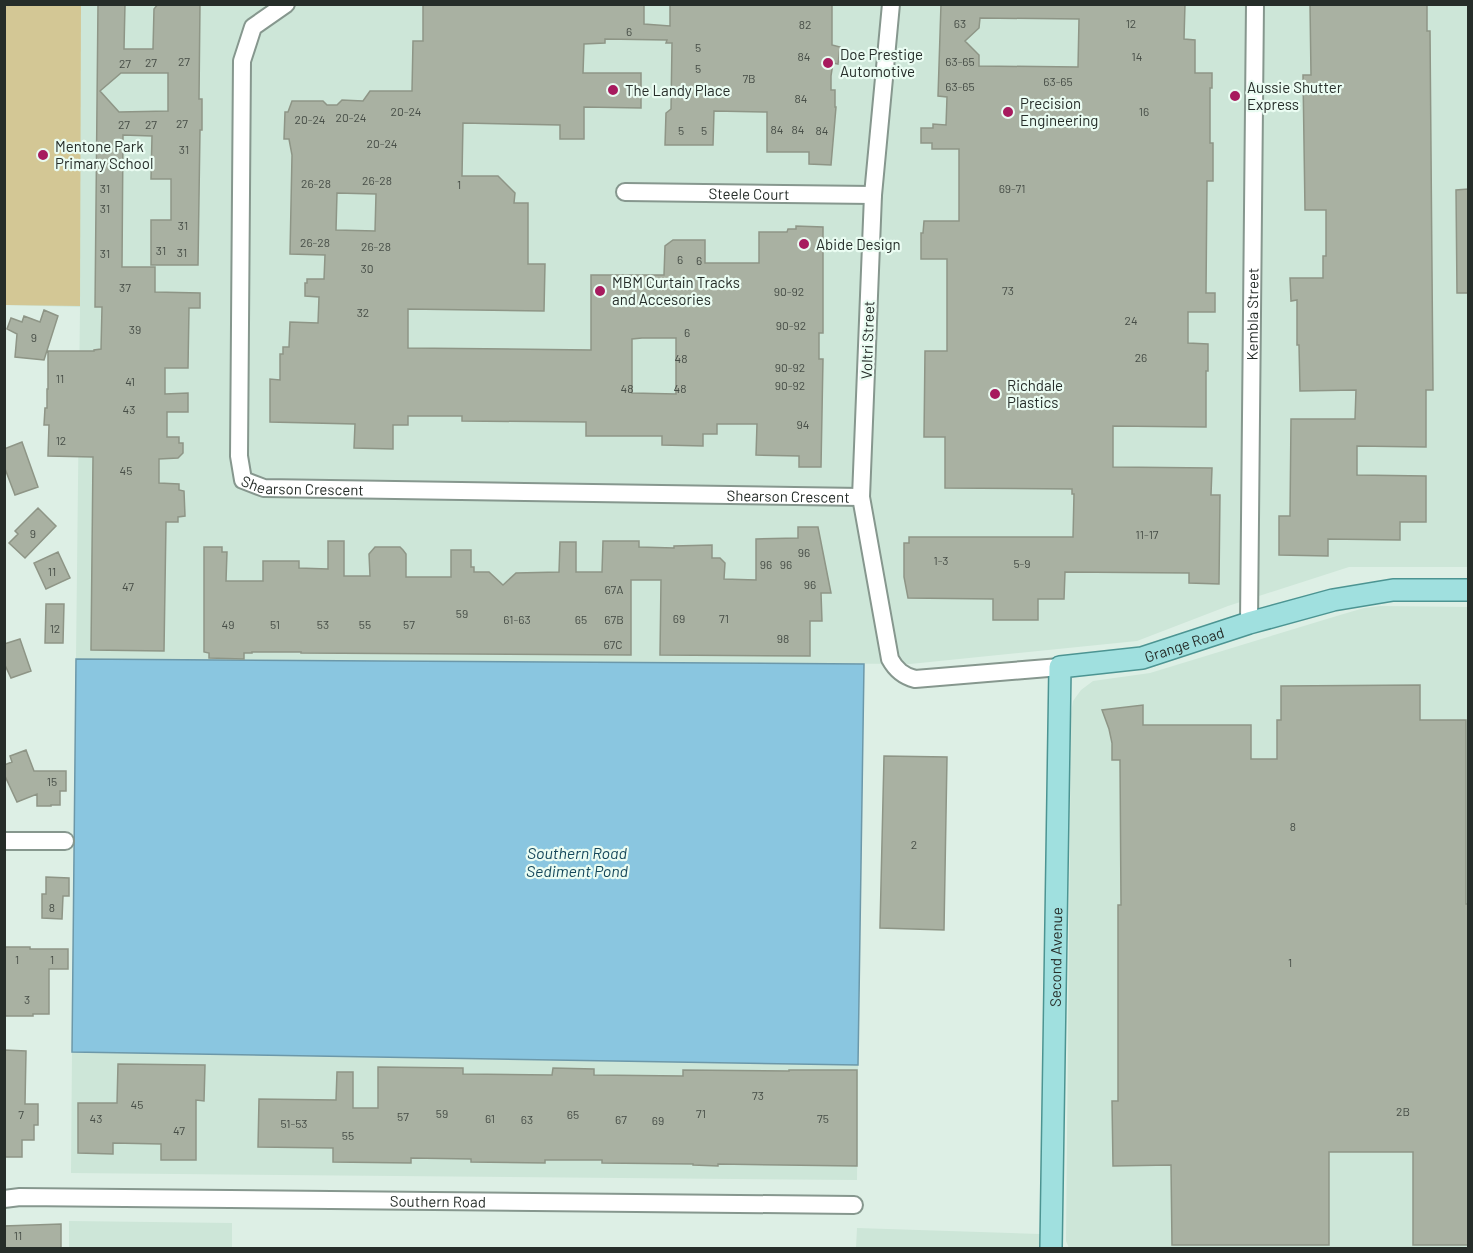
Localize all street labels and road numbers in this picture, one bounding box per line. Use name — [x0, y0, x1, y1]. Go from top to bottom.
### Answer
street label: Steele Court — [708, 184, 790, 203]
street label: Kembla Street — [1243, 268, 1261, 360]
street label: Voltri Street — [857, 300, 877, 380]
street label: Shearson Crescent — [239, 471, 364, 499]
street label: Shearson Crescent — [726, 486, 850, 506]
street label: Grange Road — [1142, 623, 1226, 666]
street label: Second Avenue — [1046, 907, 1065, 1007]
street label: Southern Road — [390, 1192, 486, 1210]

